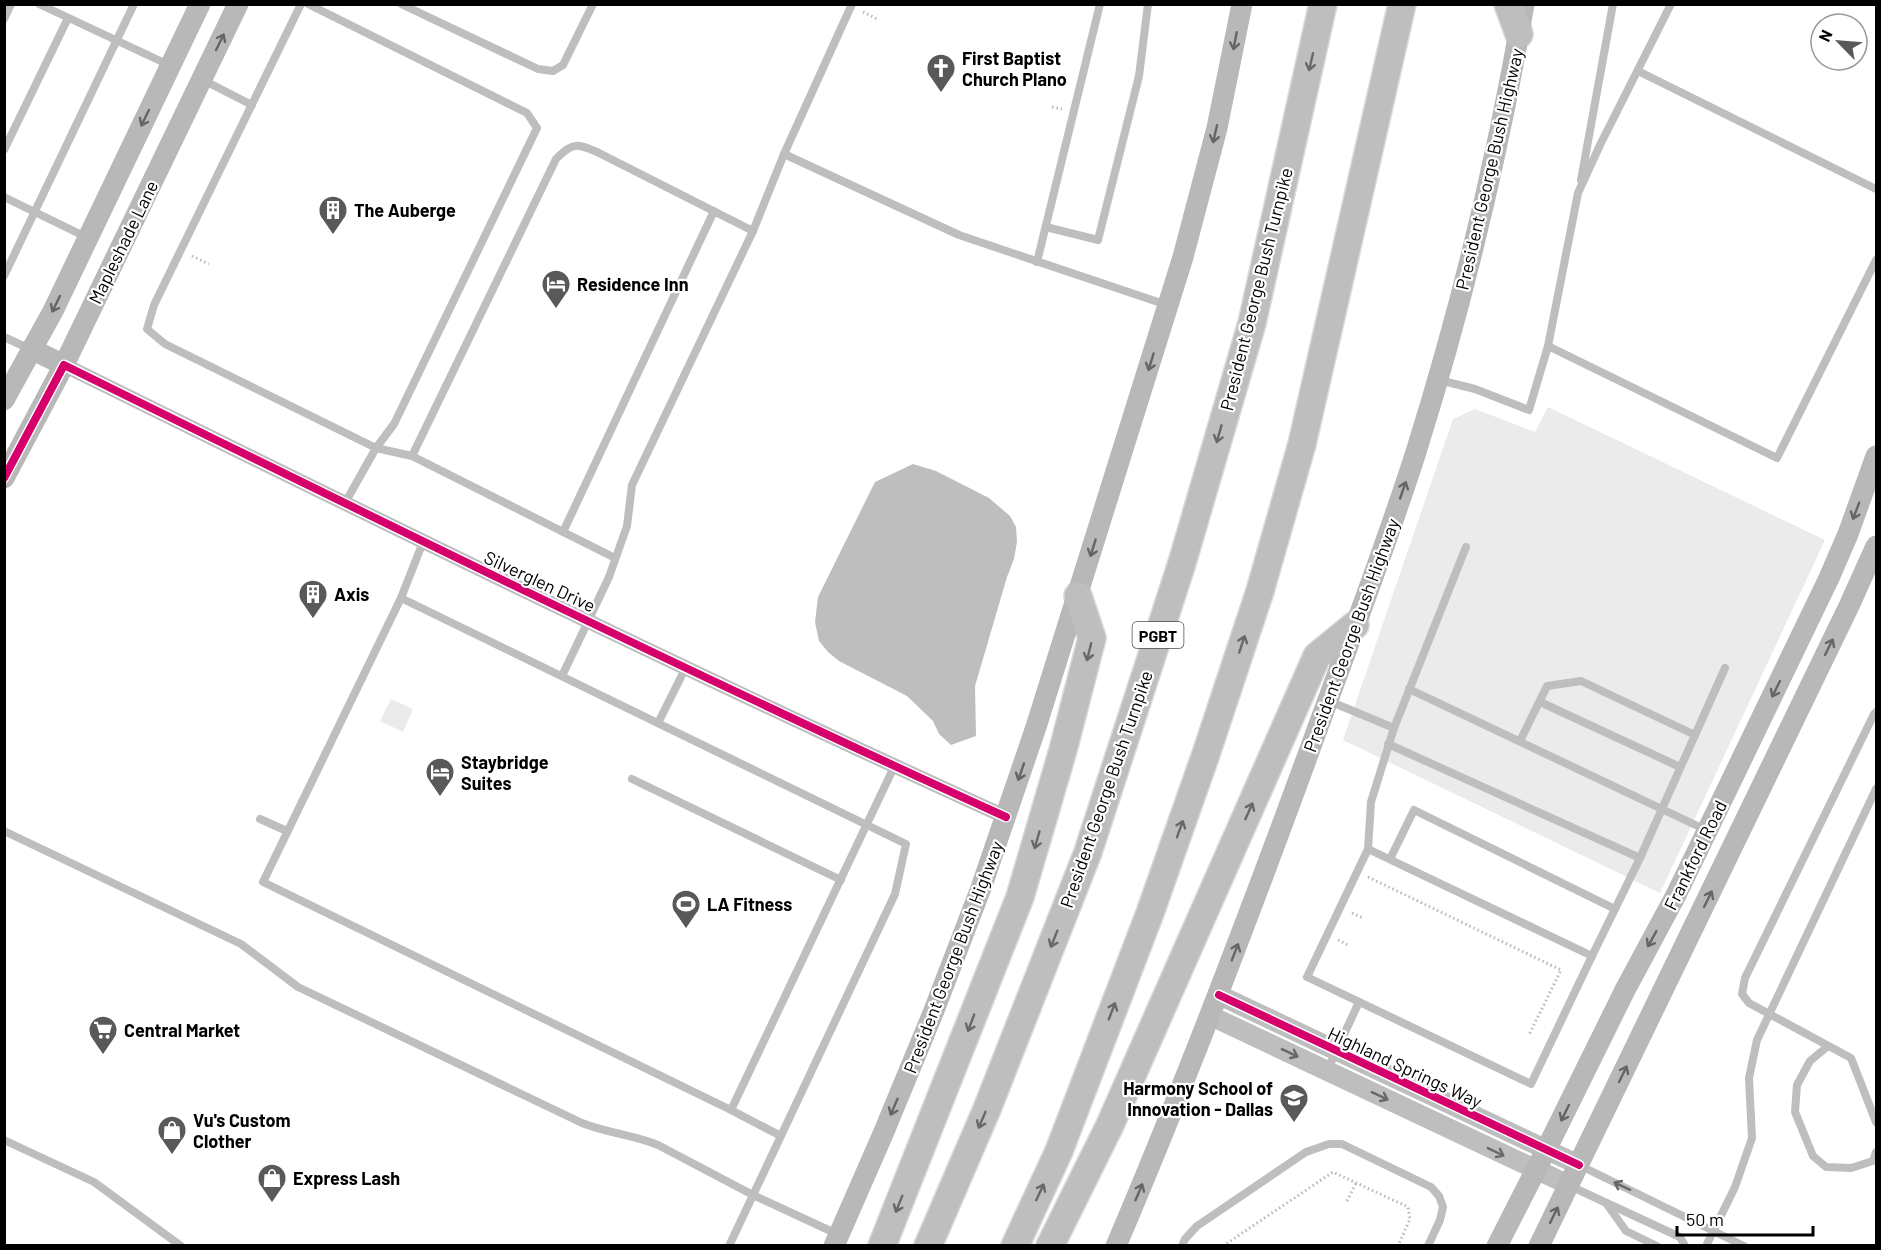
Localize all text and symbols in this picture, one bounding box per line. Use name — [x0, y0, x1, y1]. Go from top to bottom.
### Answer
north arrow — [1809, 12, 1869, 72]
text: N — [1814, 27, 1836, 44]
one-way arrow — [1229, 30, 1240, 50]
one-way arrow — [214, 34, 226, 52]
street label: President George Bush Highway — [1451, 46, 1527, 292]
place label: First Baptist Church Plano — [962, 47, 1067, 90]
church icon: First Baptist Church Plano — [925, 52, 957, 94]
one-way arrow — [1304, 52, 1316, 71]
one-way arrow — [139, 109, 151, 127]
one-way arrow — [1209, 124, 1221, 143]
street label: President George Bush Turnpike — [1215, 165, 1297, 413]
street label: Mapleshade Lane — [84, 177, 162, 307]
building icon: The Auberge — [317, 194, 349, 236]
place label: The Auberge — [354, 199, 456, 221]
hotel icon: Residence Inn — [540, 268, 572, 310]
place label: Residence Inn — [577, 273, 688, 295]
one-way arrow — [50, 294, 61, 312]
one-way arrow — [1145, 352, 1156, 371]
one-way arrow — [1213, 424, 1224, 443]
one-way arrow — [1398, 481, 1409, 500]
one-way arrow — [1850, 501, 1861, 520]
street label: President George Bush Highway — [1298, 515, 1404, 755]
one-way arrow — [1086, 538, 1097, 557]
street label: Silverglen Drive — [481, 546, 599, 616]
building icon: Axis — [297, 578, 329, 620]
place label: Axis — [334, 583, 369, 605]
road number: PGBT — [1132, 622, 1184, 648]
one-way arrow — [1238, 635, 1249, 654]
one-way arrow — [1824, 639, 1836, 657]
one-way arrow — [1082, 642, 1094, 661]
street label: President George Bush Turnpike — [1055, 667, 1157, 911]
one-way arrow — [1769, 679, 1781, 697]
place label: Staybridge Suites — [461, 751, 549, 794]
hotel icon: Staybridge Suites — [424, 756, 456, 798]
one-way arrow — [1015, 762, 1026, 781]
street label: Frankford Road — [1659, 796, 1731, 914]
one-way arrow — [1244, 802, 1256, 820]
one-way arrow — [1175, 820, 1186, 838]
one-way arrow — [1031, 830, 1042, 849]
street label: President George Bush Highway — [898, 838, 1008, 1076]
sports icon: LA Fitness — [670, 888, 702, 930]
one-way arrow — [1702, 890, 1714, 908]
place label: LA Fitness — [707, 893, 792, 915]
one-way arrow — [1048, 929, 1059, 948]
one-way arrow — [1646, 930, 1658, 947]
one-way arrow — [1231, 943, 1242, 962]
one-way arrow — [1107, 1003, 1118, 1021]
one-way arrow — [965, 1013, 976, 1032]
supermarket icon: Central Market — [87, 1014, 119, 1056]
place label: Central Market — [124, 1019, 240, 1041]
street label: Highland Springs Way — [1324, 1022, 1486, 1112]
one-way arrow — [1280, 1048, 1298, 1060]
one-way arrow — [1617, 1066, 1629, 1084]
place label: Harmony School of Innovation - Dallas — [1123, 1077, 1273, 1120]
school or university icon: Harmony School of Innovation - Dallas — [1278, 1082, 1310, 1124]
one-way arrow — [1370, 1091, 1388, 1102]
one-way arrow — [888, 1097, 899, 1116]
one-way arrow — [1558, 1103, 1570, 1121]
place label: Vu's Custom Clother — [193, 1109, 290, 1152]
one-way arrow — [976, 1110, 987, 1129]
shop icon: Vu's Custom Clother — [156, 1114, 188, 1156]
one-way arrow — [1487, 1146, 1505, 1158]
shop icon: Express Lash — [256, 1162, 288, 1204]
place label: Express Lash — [293, 1167, 400, 1189]
one-way arrow — [1614, 1179, 1632, 1191]
one-way arrow — [1134, 1183, 1145, 1201]
one-way arrow — [1034, 1184, 1046, 1202]
one-way arrow — [893, 1194, 904, 1213]
scale bar — [1677, 1199, 1814, 1237]
one-way arrow — [1549, 1207, 1560, 1225]
text: 50 m — [1686, 1208, 1724, 1230]

